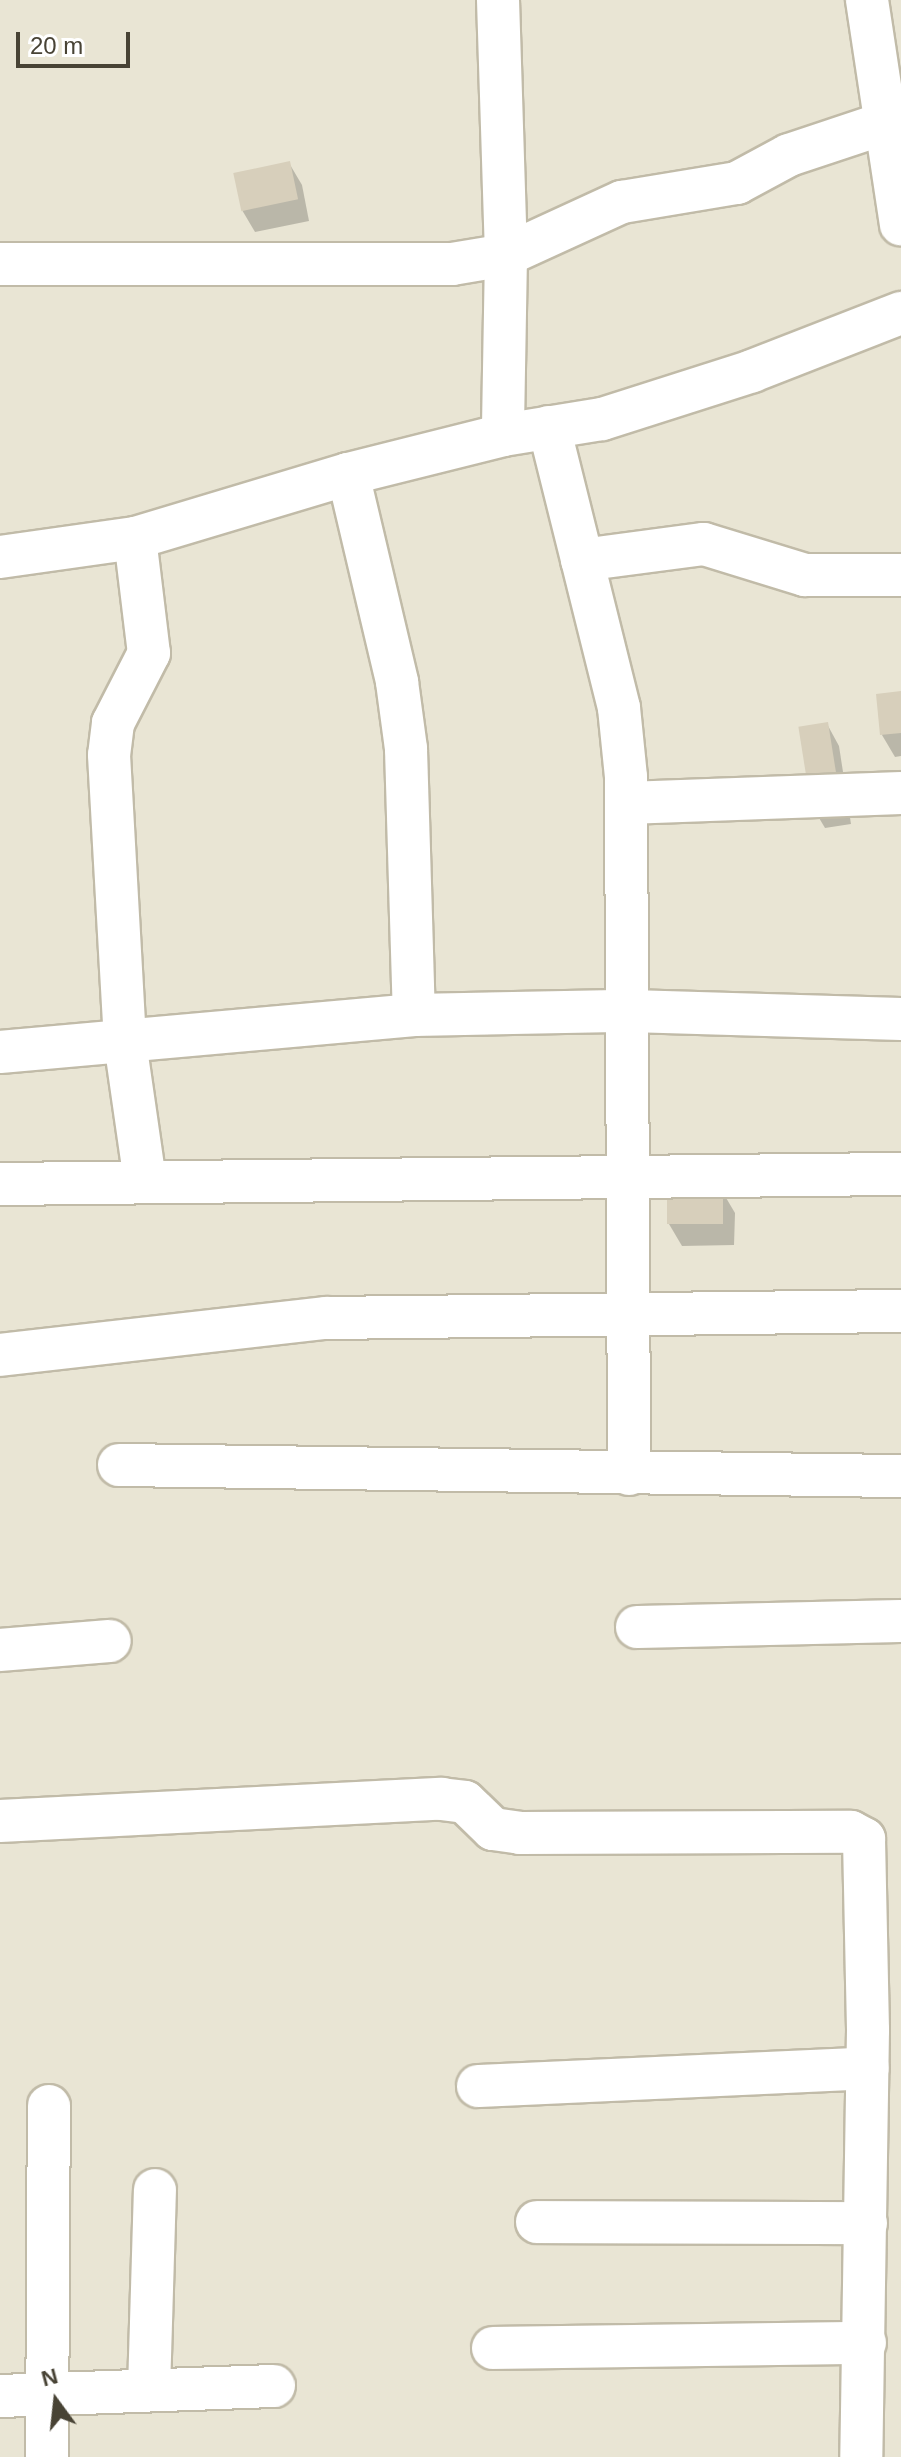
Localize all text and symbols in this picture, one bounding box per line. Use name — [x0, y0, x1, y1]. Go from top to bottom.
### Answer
scale bar — [20, 16, 134, 66]
text: 20 m — [30, 32, 83, 59]
north arrow — [16, 2361, 96, 2441]
text: N — [39, 2363, 61, 2391]

